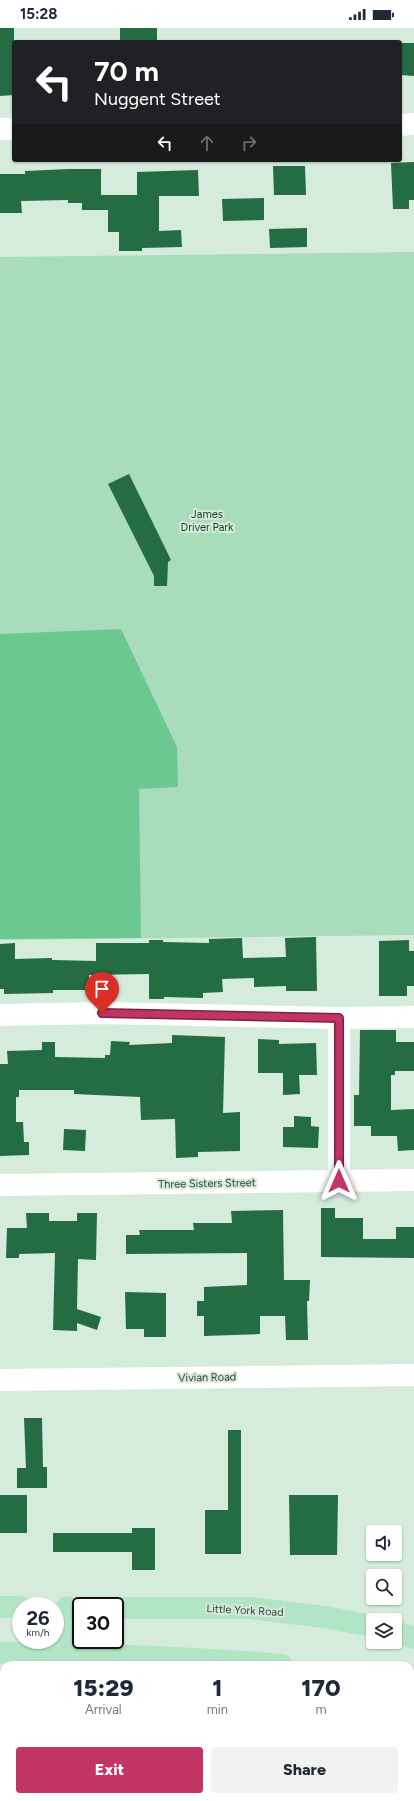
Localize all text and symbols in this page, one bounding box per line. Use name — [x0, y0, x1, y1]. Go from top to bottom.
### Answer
text: 15:28 — [20, 5, 57, 23]
text: 70 m — [94, 54, 159, 88]
icon: left — [28, 56, 80, 108]
text: Nuggent Street — [94, 88, 221, 110]
icon: left — [154, 132, 176, 154]
icon: ahead — [196, 132, 218, 154]
icon: right — [238, 132, 260, 154]
park label: James Driver Park — [181, 508, 234, 534]
pin — [85, 972, 119, 1013]
icon: arrive — [91, 978, 113, 1000]
position arrow — [318, 1160, 360, 1202]
street label: Three Sisters Street — [158, 1176, 256, 1191]
street label: Vivian Road — [178, 1370, 236, 1385]
map controls — [366, 1525, 402, 1649]
button: sound — [366, 1525, 402, 1561]
button: search — [366, 1569, 402, 1605]
speed limit sign: 30 — [72, 1597, 124, 1649]
street label: Little York Road — [206, 1602, 284, 1619]
text: 26 — [26, 1606, 50, 1630]
button: layers — [366, 1613, 402, 1649]
text: km/h — [27, 1626, 49, 1639]
text: 15:29 — [73, 1673, 133, 1702]
text: 1 — [212, 1673, 222, 1702]
text: 170 — [301, 1673, 341, 1702]
text: Arrival — [85, 1702, 122, 1717]
text: min — [207, 1702, 228, 1717]
text: m — [315, 1702, 327, 1717]
button: Exit — [16, 1747, 203, 1793]
button: Share — [211, 1747, 398, 1793]

